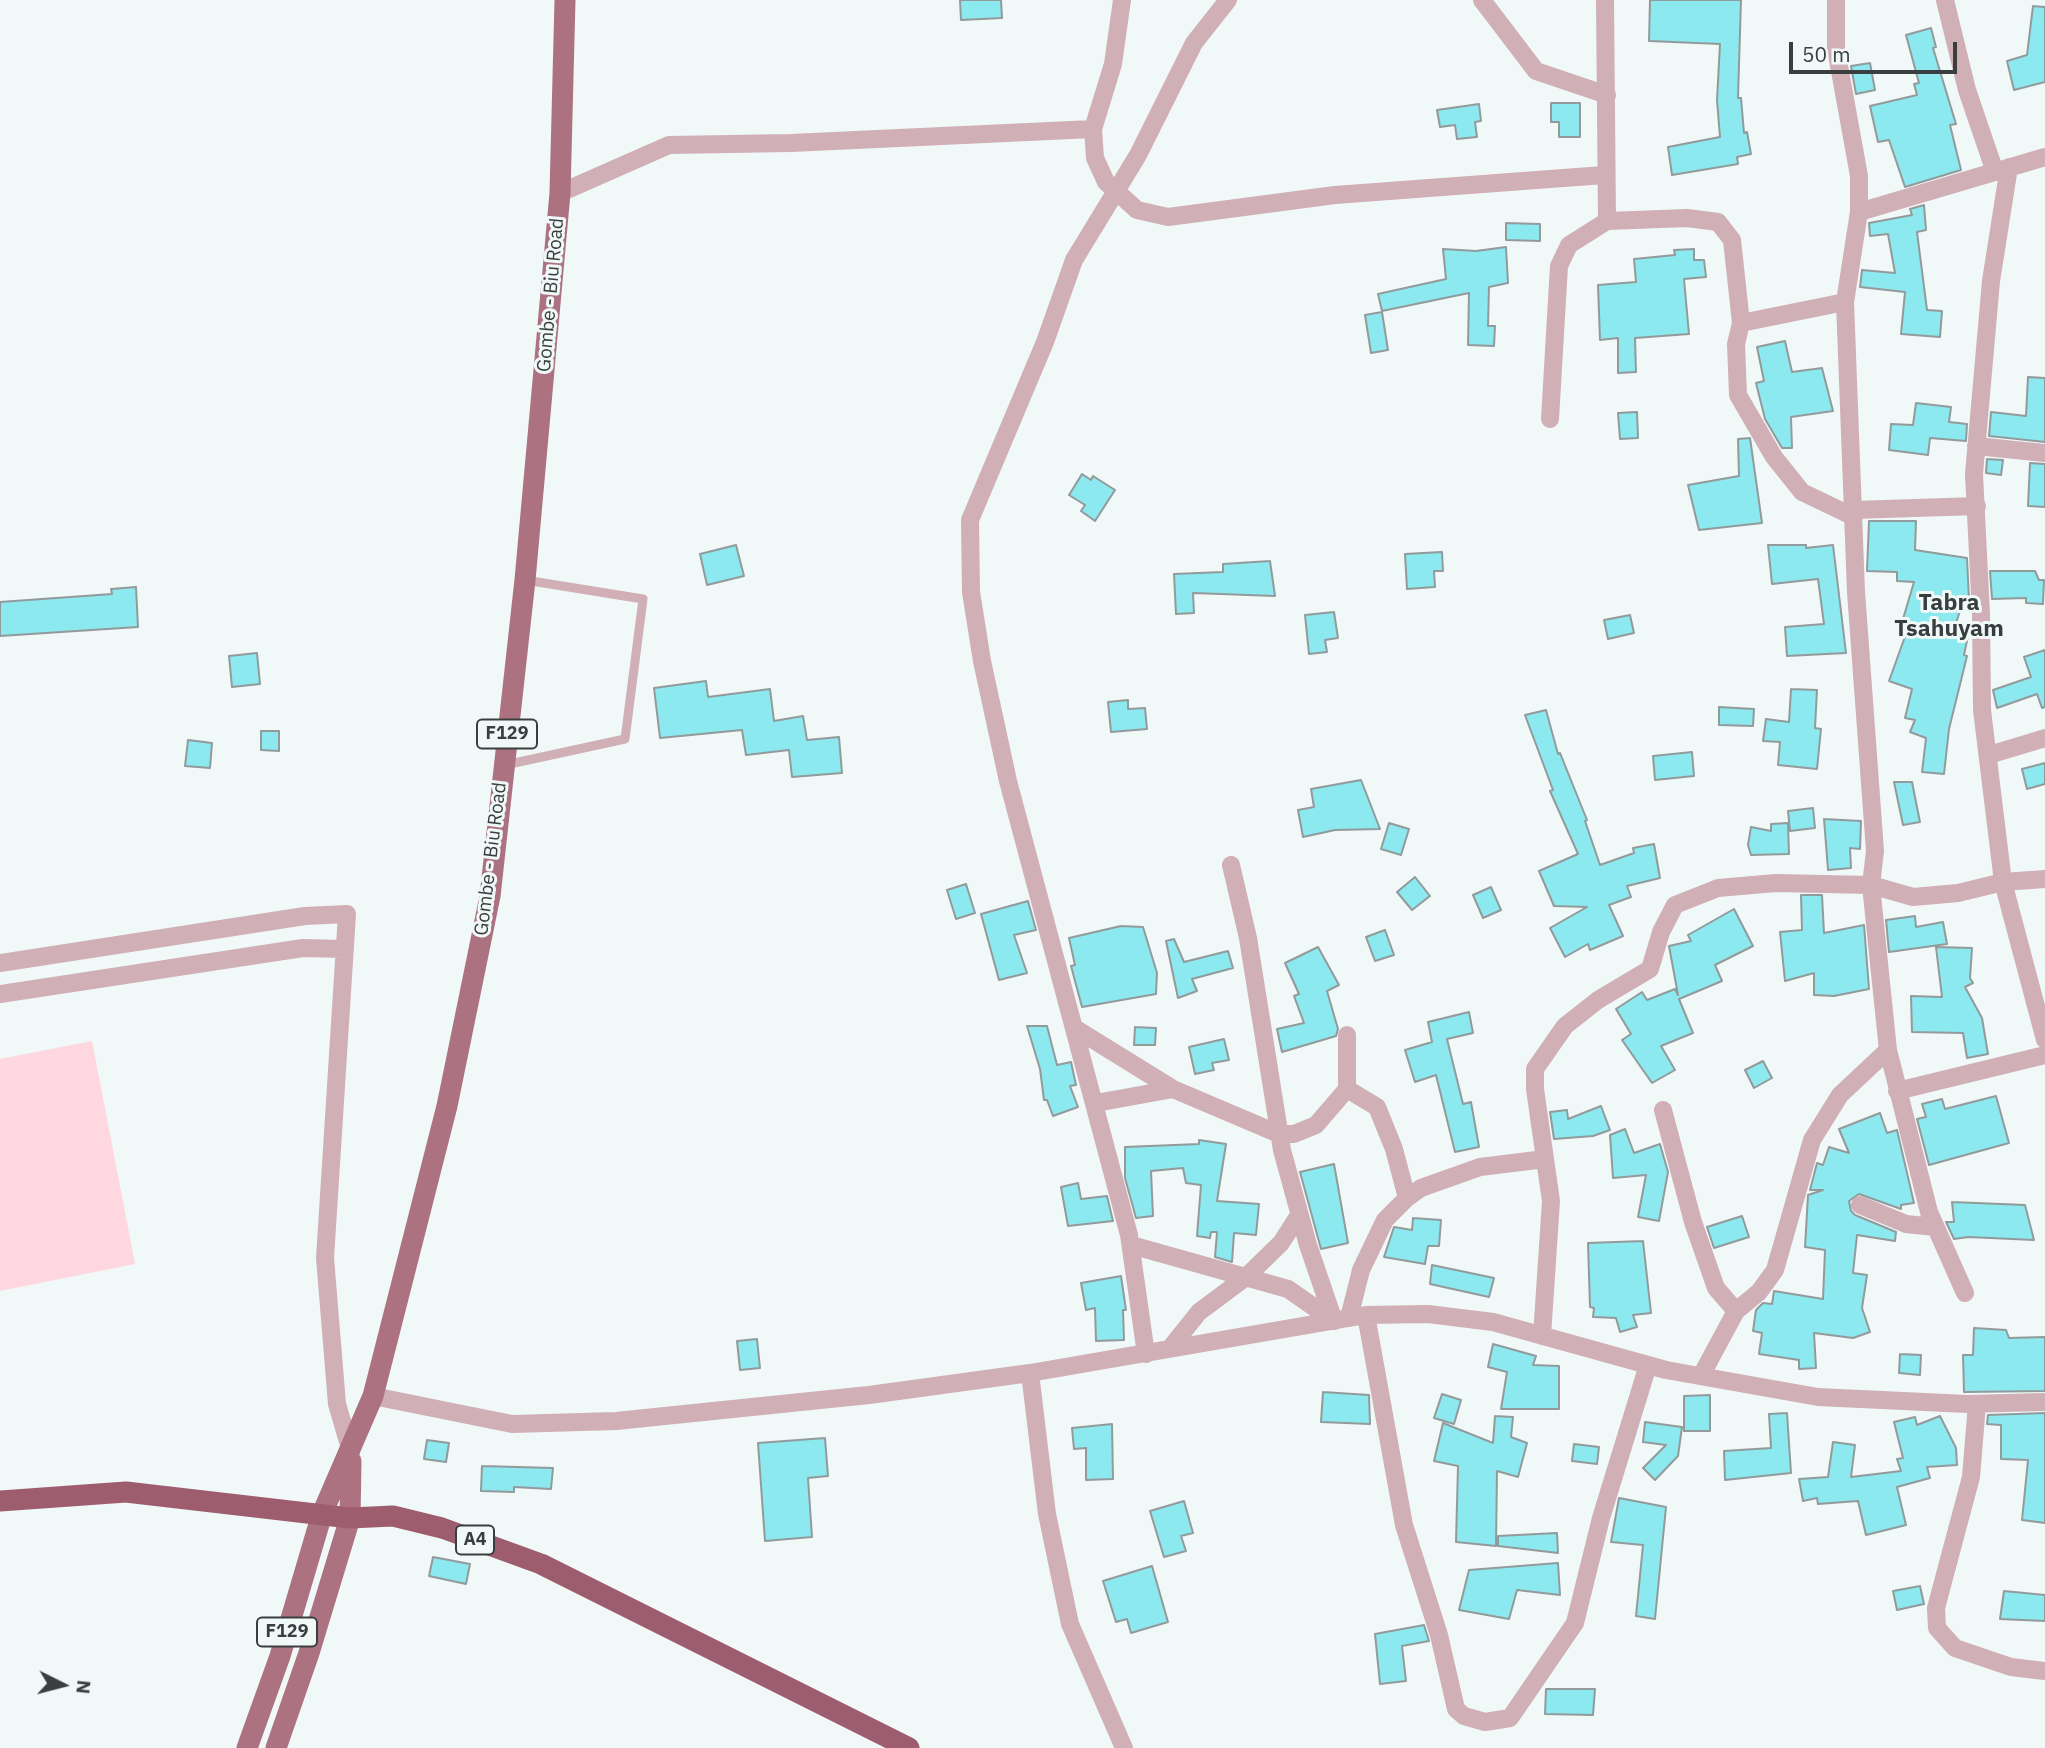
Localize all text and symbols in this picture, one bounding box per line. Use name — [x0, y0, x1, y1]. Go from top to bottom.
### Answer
scale bar — [1793, 28, 1961, 72]
text: 50 m — [1802, 40, 1851, 68]
street label: Gombe - Biu Road — [533, 217, 569, 373]
district label: Tabra Tsahuyam — [1894, 589, 2004, 643]
road number: F129 — [477, 720, 537, 748]
street label: Gombe - Biu Road — [470, 781, 512, 937]
road number: A4 — [456, 1526, 494, 1554]
road number: F129 — [257, 1618, 317, 1646]
north arrow — [28, 1650, 98, 1720]
text: N — [71, 1679, 97, 1695]

